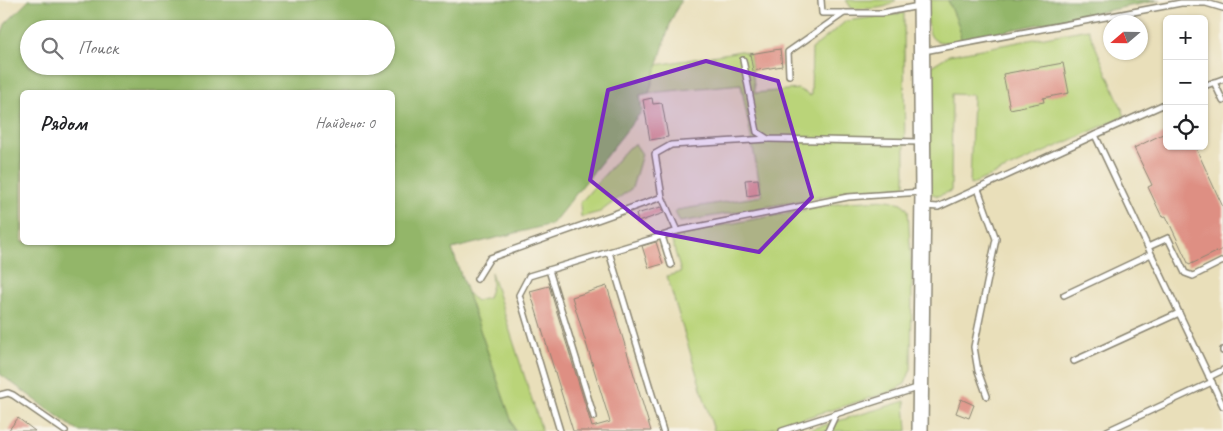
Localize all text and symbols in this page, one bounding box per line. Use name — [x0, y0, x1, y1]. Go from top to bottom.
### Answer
north arrow — [1103, 15, 1148, 60]
map controls — [1163, 15, 1208, 150]
button: + — [1163, 15, 1208, 60]
search box — [20, 20, 395, 75]
icon: search — [38, 34, 66, 62]
text: Поиск — [78, 36, 118, 60]
button: − — [1163, 60, 1208, 105]
button: locate — [1163, 105, 1208, 150]
text: Рядом — [40, 110, 87, 136]
text: Найдено: 0 — [315, 113, 375, 133]

